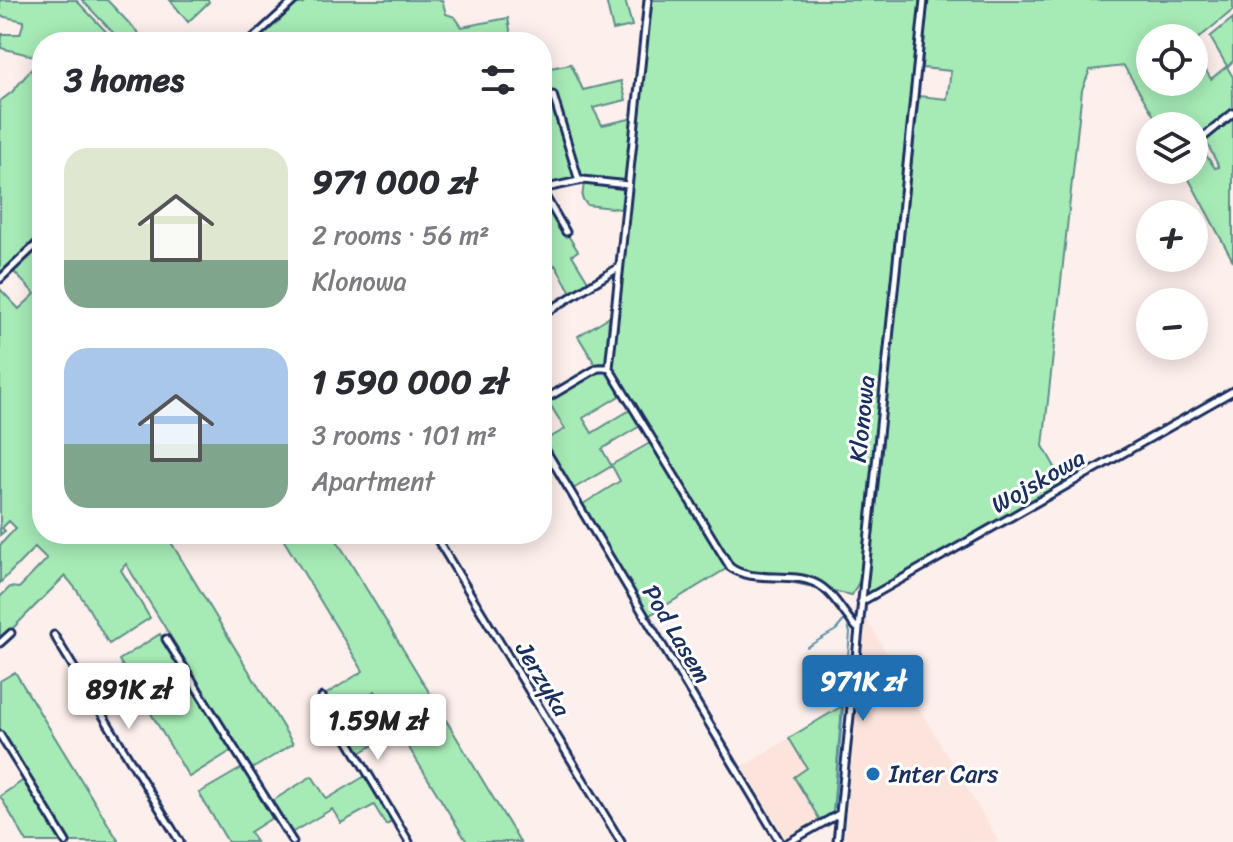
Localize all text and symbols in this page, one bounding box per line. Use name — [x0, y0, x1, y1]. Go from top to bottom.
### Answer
map controls — [1136, 24, 1208, 360]
button: locate — [1136, 24, 1208, 96]
text: 3 homes — [64, 50, 184, 110]
icon: filters — [476, 58, 520, 102]
button: layers — [1136, 112, 1208, 184]
text: 971 000 zł — [312, 152, 476, 212]
icon: home — [128, 180, 224, 276]
button: + — [1136, 200, 1208, 272]
text: 2 rooms · 56 m² — [312, 212, 490, 258]
text: Klonowa — [312, 258, 407, 304]
button: − — [1136, 288, 1208, 360]
text: 1 590 000 zł — [312, 352, 508, 412]
street label: Klonowa — [837, 373, 887, 465]
icon: home — [128, 380, 224, 476]
text: 3 rooms · 101 m² — [312, 412, 497, 458]
street label: Wojskowa — [983, 437, 1093, 525]
text: Apartment — [312, 458, 435, 504]
street label: Pod Lasem — [631, 576, 723, 692]
street label: Jerzyka — [503, 632, 583, 726]
pin: 971K zł — [789, 655, 937, 723]
text: 971K zł — [820, 658, 906, 704]
pin: 891K zł — [55, 663, 203, 731]
text: 891K zł — [86, 666, 172, 712]
pin: 1.59M zł — [295, 694, 461, 762]
text: 1.59M zł — [328, 697, 428, 743]
place label: Inter Cars — [888, 753, 998, 795]
marker: Inter Cars — [864, 765, 882, 783]

